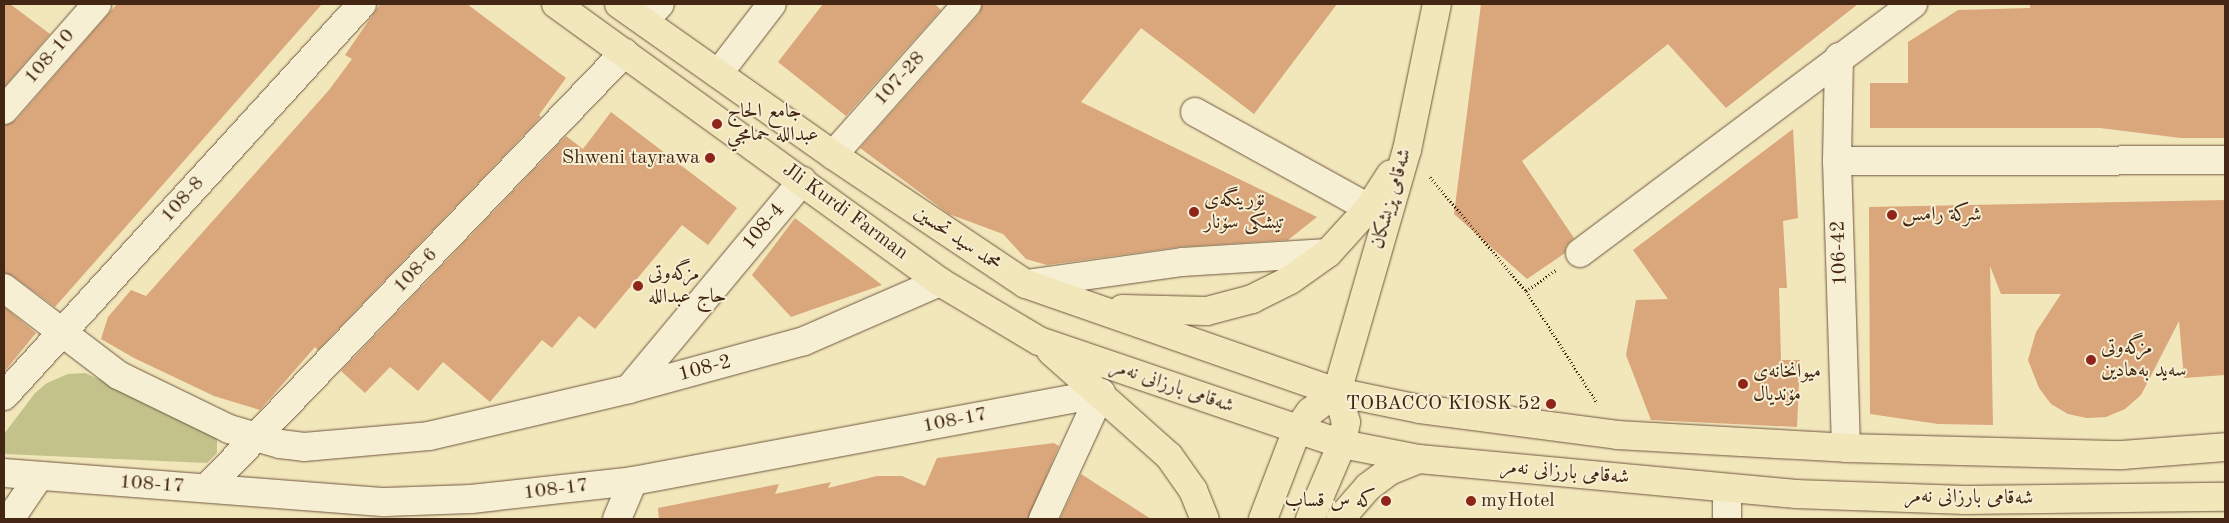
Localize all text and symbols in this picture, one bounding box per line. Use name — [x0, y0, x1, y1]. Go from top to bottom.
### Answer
street label: 108-10 — [19, 24, 81, 90]
street label: 107-28 — [869, 47, 931, 111]
place label: جامع الحاج عبدالله حمامجي — [727, 100, 818, 147]
marker: جامع الحاج عبدالله حمامجي — [711, 118, 723, 130]
place label: Shweni tayrawa — [562, 146, 700, 170]
street label: شەقامی پزیشکان — [1366, 146, 1418, 252]
marker: Shweni tayrawa — [704, 152, 716, 164]
street label: Jli Kurdi Farman — [777, 158, 913, 266]
street label: 108-8 — [156, 172, 210, 228]
place label: نۆرینگەی تیشکی سۆنار — [1204, 188, 1285, 235]
street label: 108-4 — [738, 199, 790, 255]
street label: محمد سید تحسین — [909, 201, 1005, 277]
place label: شركة رامس — [1902, 203, 1982, 227]
marker: نۆرینگەی تیشکی سۆنار — [1188, 206, 1200, 218]
marker: شركة رامس — [1886, 209, 1898, 221]
street label: 106-42 — [1827, 220, 1853, 286]
street label: 108-6 — [389, 243, 443, 299]
place label: مزگەوتی حاج عبدالله — [648, 262, 726, 309]
marker: مزگەوتی حاج عبدالله — [632, 280, 644, 292]
place label: مزگەوتی سەید بەهادین — [2101, 336, 2187, 383]
street label: 108-2 — [676, 350, 734, 388]
marker: مزگەوتی سەید بەهادین — [2085, 354, 2097, 366]
street label: شەقامی بارزانی نەمر — [1107, 355, 1237, 419]
place label: میوانخانەی مۆندیال — [1753, 360, 1821, 407]
marker: میوانخانەی مۆندیال — [1737, 378, 1749, 390]
place label: TOBACCO KIOSK 52 — [1346, 392, 1541, 416]
marker: TOBACCO KIOSK 52 — [1545, 398, 1557, 410]
street label: 108-17 — [921, 403, 989, 439]
street label: شەقامی بارزانی نەمر — [1500, 455, 1630, 491]
street label: 108-17 — [119, 471, 185, 499]
street label: 108-17 — [522, 474, 590, 506]
street label: شەقامی بارزانی نەمر — [1904, 485, 2034, 511]
place label: كه س قساب — [1284, 489, 1376, 513]
place label: myHotel — [1481, 489, 1555, 513]
marker: كه س قساب — [1380, 495, 1392, 507]
marker: myHotel — [1465, 495, 1477, 507]

